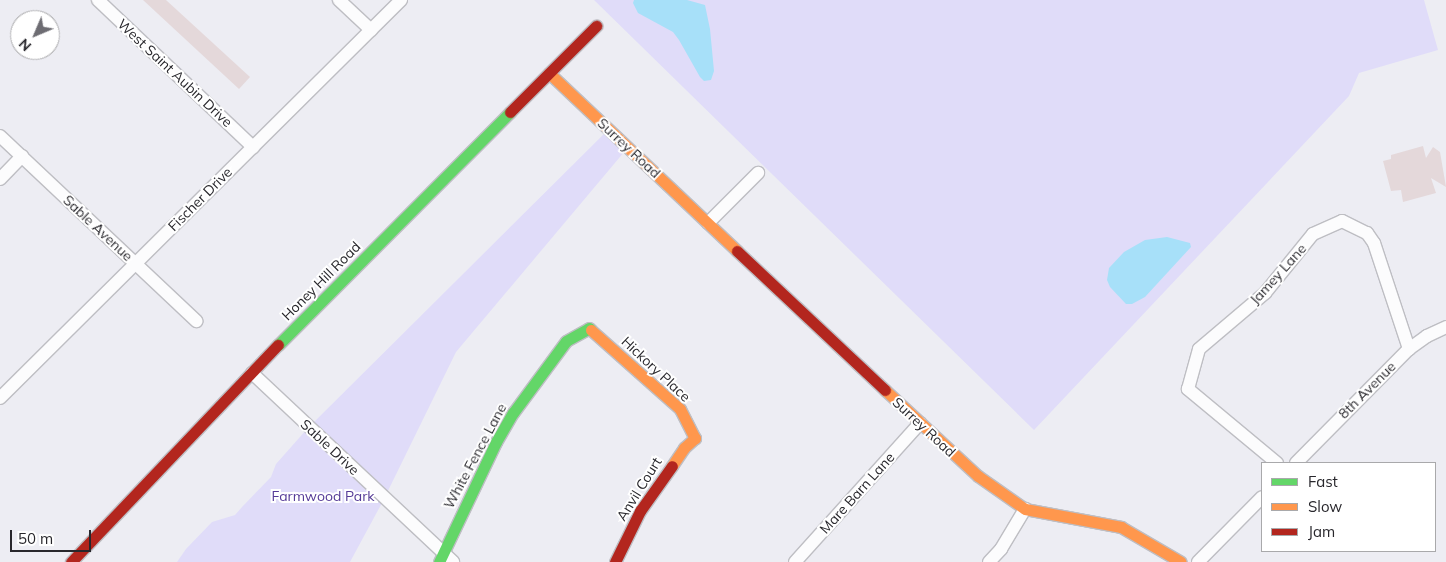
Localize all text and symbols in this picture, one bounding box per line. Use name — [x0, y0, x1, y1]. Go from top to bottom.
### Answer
north arrow — [10, 10, 60, 60]
street label: West Saint Aubin Drive — [114, 15, 236, 131]
text: N — [15, 35, 35, 55]
street label: Surrey Road — [594, 115, 664, 181]
street label: Fischer Drive — [165, 164, 235, 234]
street label: Sable Avenue — [60, 192, 136, 264]
street label: Honey Hill Road — [278, 238, 364, 324]
street label: Jamey Lane — [1246, 240, 1310, 308]
street label: Hickory Place — [618, 333, 694, 405]
street label: 8th Avenue — [1335, 358, 1399, 422]
street label: Surrey Road — [889, 394, 959, 460]
street label: White Fence Lane — [440, 401, 510, 511]
street label: Sable Drive — [297, 416, 363, 478]
street label: Mare Barn Lane — [816, 449, 898, 537]
street label: Anvil Court — [613, 454, 665, 524]
legend — [1261, 462, 1436, 552]
text: Fast — [1308, 472, 1338, 491]
park label: Farmwood Park — [272, 488, 374, 504]
text: Slow — [1308, 497, 1342, 516]
scale bar — [12, 520, 94, 552]
text: Jam — [1308, 522, 1335, 541]
text: 50 m — [18, 529, 53, 548]

